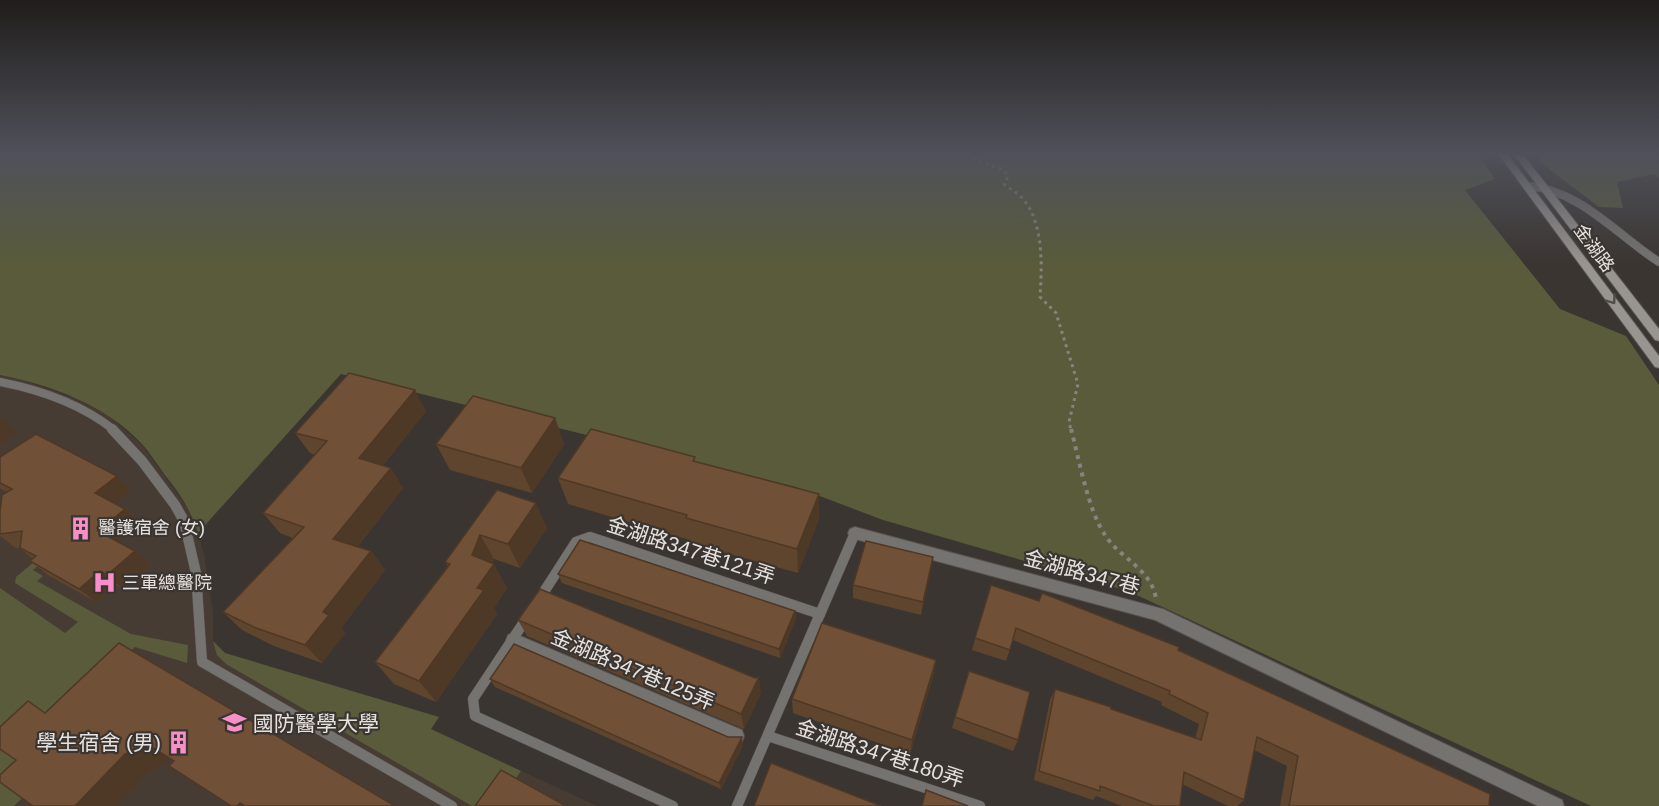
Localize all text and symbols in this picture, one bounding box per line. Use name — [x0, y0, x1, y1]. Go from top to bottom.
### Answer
street label: 金湖路 — [1570, 220, 1618, 276]
one-way arrow — [1605, 293, 1616, 304]
street label: 金湖路347巷121弄 — [604, 512, 778, 588]
building icon: 醫護宿舍 (女) — [67, 515, 93, 541]
place label: 醫護宿舍 (女) — [98, 518, 205, 538]
street label: 金湖路347巷 — [1022, 545, 1142, 599]
hospital icon: 三軍總醫院 — [91, 570, 117, 596]
place label: 三軍總醫院 — [122, 573, 212, 593]
street label: 金湖路347巷125弄 — [548, 624, 718, 714]
school or university icon: 國防醫學大學 — [222, 710, 248, 736]
place label: 國防醫學大學 — [253, 712, 379, 735]
street label: 金湖路347巷180弄 — [793, 715, 967, 791]
building icon: 學生宿舍 (男) — [166, 729, 192, 755]
place label: 學生宿舍 (男) — [36, 731, 161, 754]

